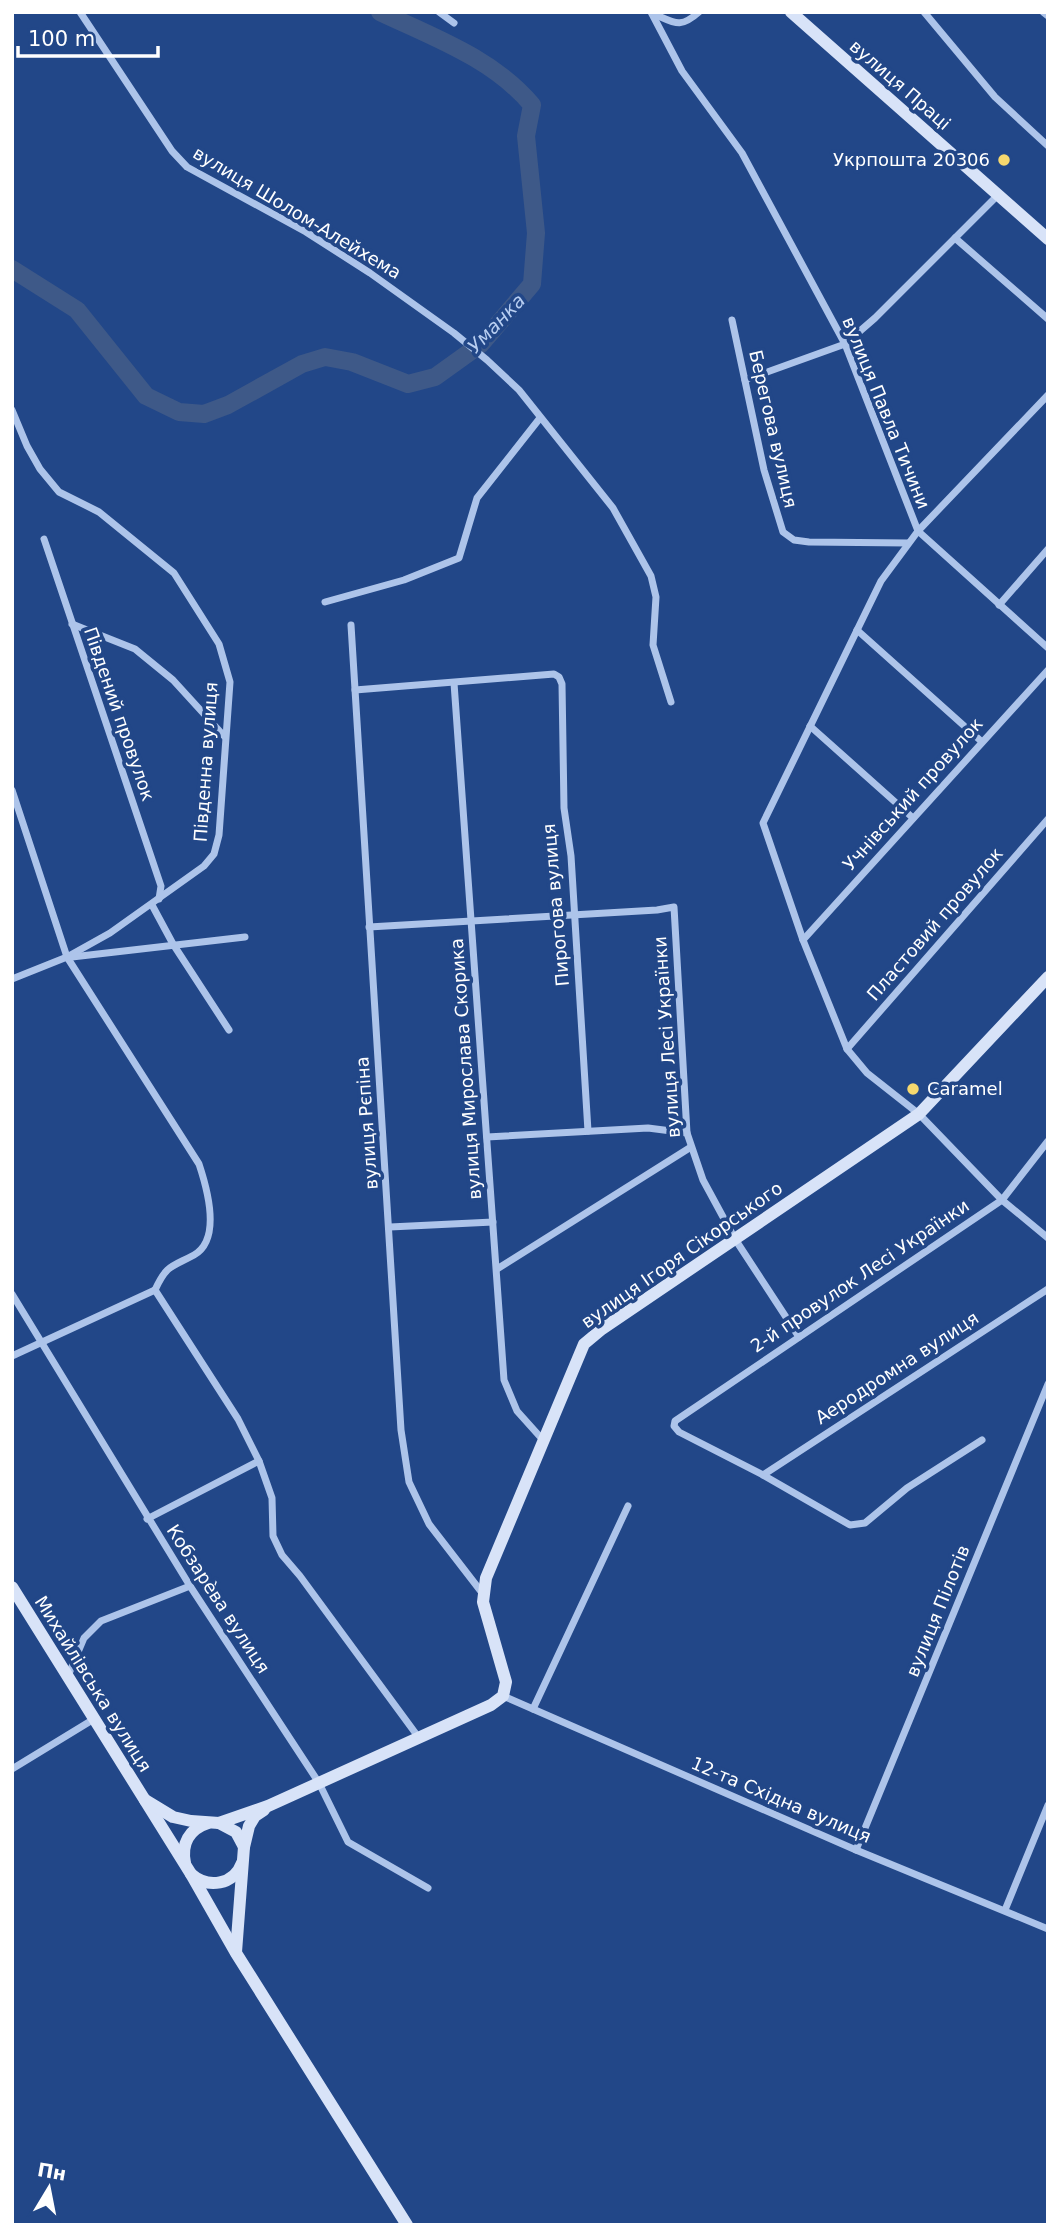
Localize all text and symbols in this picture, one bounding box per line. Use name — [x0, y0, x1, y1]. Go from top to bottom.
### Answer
scale bar — [18, 14, 158, 58]
text: 100 m — [28, 27, 95, 51]
street label: вулиця Праці — [846, 35, 955, 134]
street label: вулиця Шолом-Алейхема — [189, 142, 405, 283]
place label: Укрпошта 20306 — [833, 149, 990, 170]
marker: Укрпошта 20306 — [996, 152, 1012, 168]
water label: Уманка — [463, 289, 529, 357]
street label: вулиця Павла Тичини — [838, 314, 935, 512]
street label: Берегова вулиця — [745, 348, 802, 510]
street label: Південий провулок — [80, 624, 159, 804]
street label: Південна вулиця — [189, 681, 222, 843]
street label: Учнівський провулок — [838, 713, 987, 874]
street label: Пирогова вулиця — [538, 823, 573, 987]
street label: Пластовий провулок — [862, 843, 1007, 1005]
street label: вулиця Лесі Українки — [649, 935, 684, 1139]
street label: вулиця Мирослава Скорика — [446, 938, 485, 1201]
street label: вулиця Рєпіна — [351, 1056, 382, 1190]
place label: Caramel — [927, 1078, 1003, 1099]
marker: Caramel — [905, 1081, 921, 1097]
street label: вулиця Ігоря Сікорського — [577, 1177, 786, 1332]
street label: 2-й провулок Лесі Українки — [747, 1195, 973, 1357]
street label: Аеродромна вулиця — [811, 1307, 982, 1428]
street label: Кобзарèва вулиця — [163, 1521, 274, 1677]
street label: вулиця Пілотів — [901, 1542, 974, 1680]
street label: Михайлівська вулиця — [31, 1592, 156, 1776]
street label: 12-та Східна вулиця — [688, 1752, 874, 1847]
north arrow — [14, 2153, 84, 2223]
text: Пн — [36, 2158, 68, 2185]

